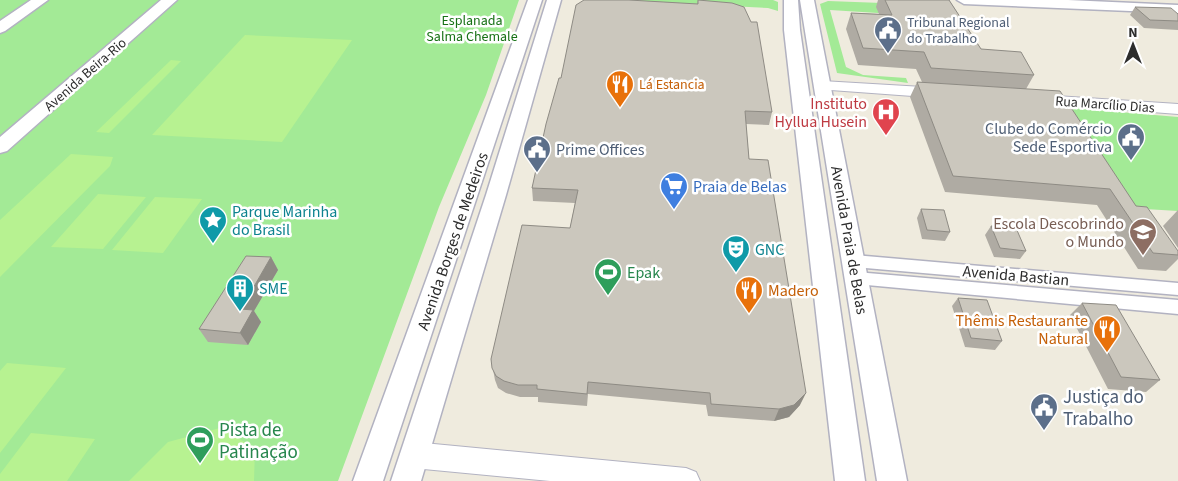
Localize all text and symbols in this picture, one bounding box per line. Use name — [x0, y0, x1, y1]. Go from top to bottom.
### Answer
park label: Esplanada Salma Chemale — [426, 11, 518, 47]
place label: Tribunal Regional do Trabalho — [907, 13, 1010, 49]
public building icon: Tribunal Regional do Trabalho — [873, 15, 903, 54]
north arrow — [1108, 20, 1158, 70]
text: N — [1128, 23, 1138, 43]
street label: Avenida Beira-Rio — [40, 33, 131, 116]
restaurant icon: Lá Estancia — [605, 69, 635, 108]
place label: Lá Estancia — [639, 75, 705, 95]
street label: Rua Marcílio Dias — [1055, 92, 1155, 118]
place label: Instituto Hyllua Husein — [775, 93, 867, 133]
hospital icon: Instituto Hyllua Husein — [871, 97, 901, 136]
place label: Clube do Comércio Sede Esportiva — [985, 118, 1112, 158]
public building icon: Clube do Comércio Sede Esportiva — [1116, 122, 1146, 161]
public building icon: Prime Offices — [522, 134, 552, 173]
place label: Prime Offices — [556, 139, 645, 161]
street label: Avenida Borges de Medeiros — [412, 149, 494, 333]
street label: Avenida Praia de Belas — [825, 164, 873, 316]
supermarket icon: Praia de Belas — [659, 171, 689, 210]
place label: Praia de Belas — [693, 176, 787, 198]
place label: Parque Marinha do Brasil — [232, 201, 337, 241]
place icon: Parque Marinha do Brasil — [198, 205, 228, 244]
place label: Escola Descobrindo o Mundo — [993, 213, 1124, 253]
school or university icon: Escola Descobrindo o Mundo — [1128, 217, 1158, 256]
theatre icon: GNC — [721, 234, 751, 273]
place label: GNC — [755, 239, 784, 261]
sports icon: Epak — [593, 257, 623, 296]
street label: Avenida Bastian — [962, 260, 1070, 292]
place label: Epak — [627, 262, 660, 284]
building icon: SME — [225, 273, 255, 312]
restaurant icon: Madero — [734, 275, 764, 314]
place label: SME — [259, 278, 288, 300]
place label: Madero — [768, 280, 819, 302]
place label: Thêmis Restaurante Natural — [955, 310, 1088, 350]
restaurant icon: Thêmis Restaurante Natural — [1092, 314, 1122, 353]
place label: Justiça do Trabalho — [1063, 384, 1144, 433]
public building icon: Justiça do Trabalho — [1029, 392, 1059, 431]
place label: Pista de Patinação — [219, 417, 298, 466]
sports icon: Pista de Patinação — [185, 425, 215, 464]

